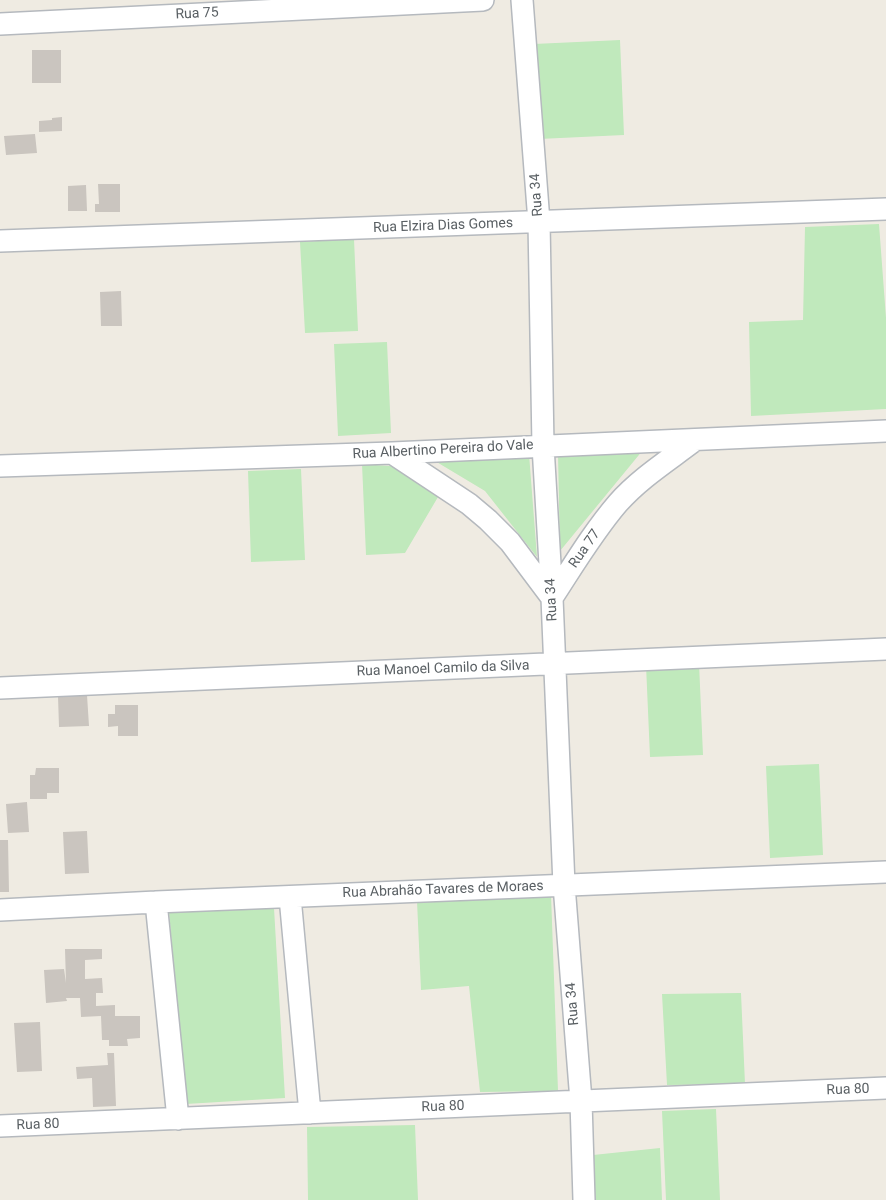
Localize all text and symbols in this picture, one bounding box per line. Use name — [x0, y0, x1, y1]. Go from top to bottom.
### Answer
street label: Rua 75 — [175, 4, 219, 24]
street label: Rua 34 — [527, 173, 547, 217]
street label: Rua Elzira Dias Gomes — [373, 215, 513, 237]
street label: Rua Albertino Pereira do Vale — [352, 437, 534, 463]
street label: Rua 77 — [566, 527, 604, 571]
street label: Rua 34 — [542, 578, 562, 622]
street label: Rua Manoel Camilo da Silva — [356, 658, 530, 680]
street label: Rua Abrahão Tavares de Moraes — [342, 878, 544, 902]
street label: Rua 34 — [563, 982, 583, 1026]
street label: Rua 80 — [826, 1081, 870, 1099]
street label: Rua 80 — [421, 1098, 465, 1116]
street label: Rua 80 — [16, 1116, 60, 1134]

